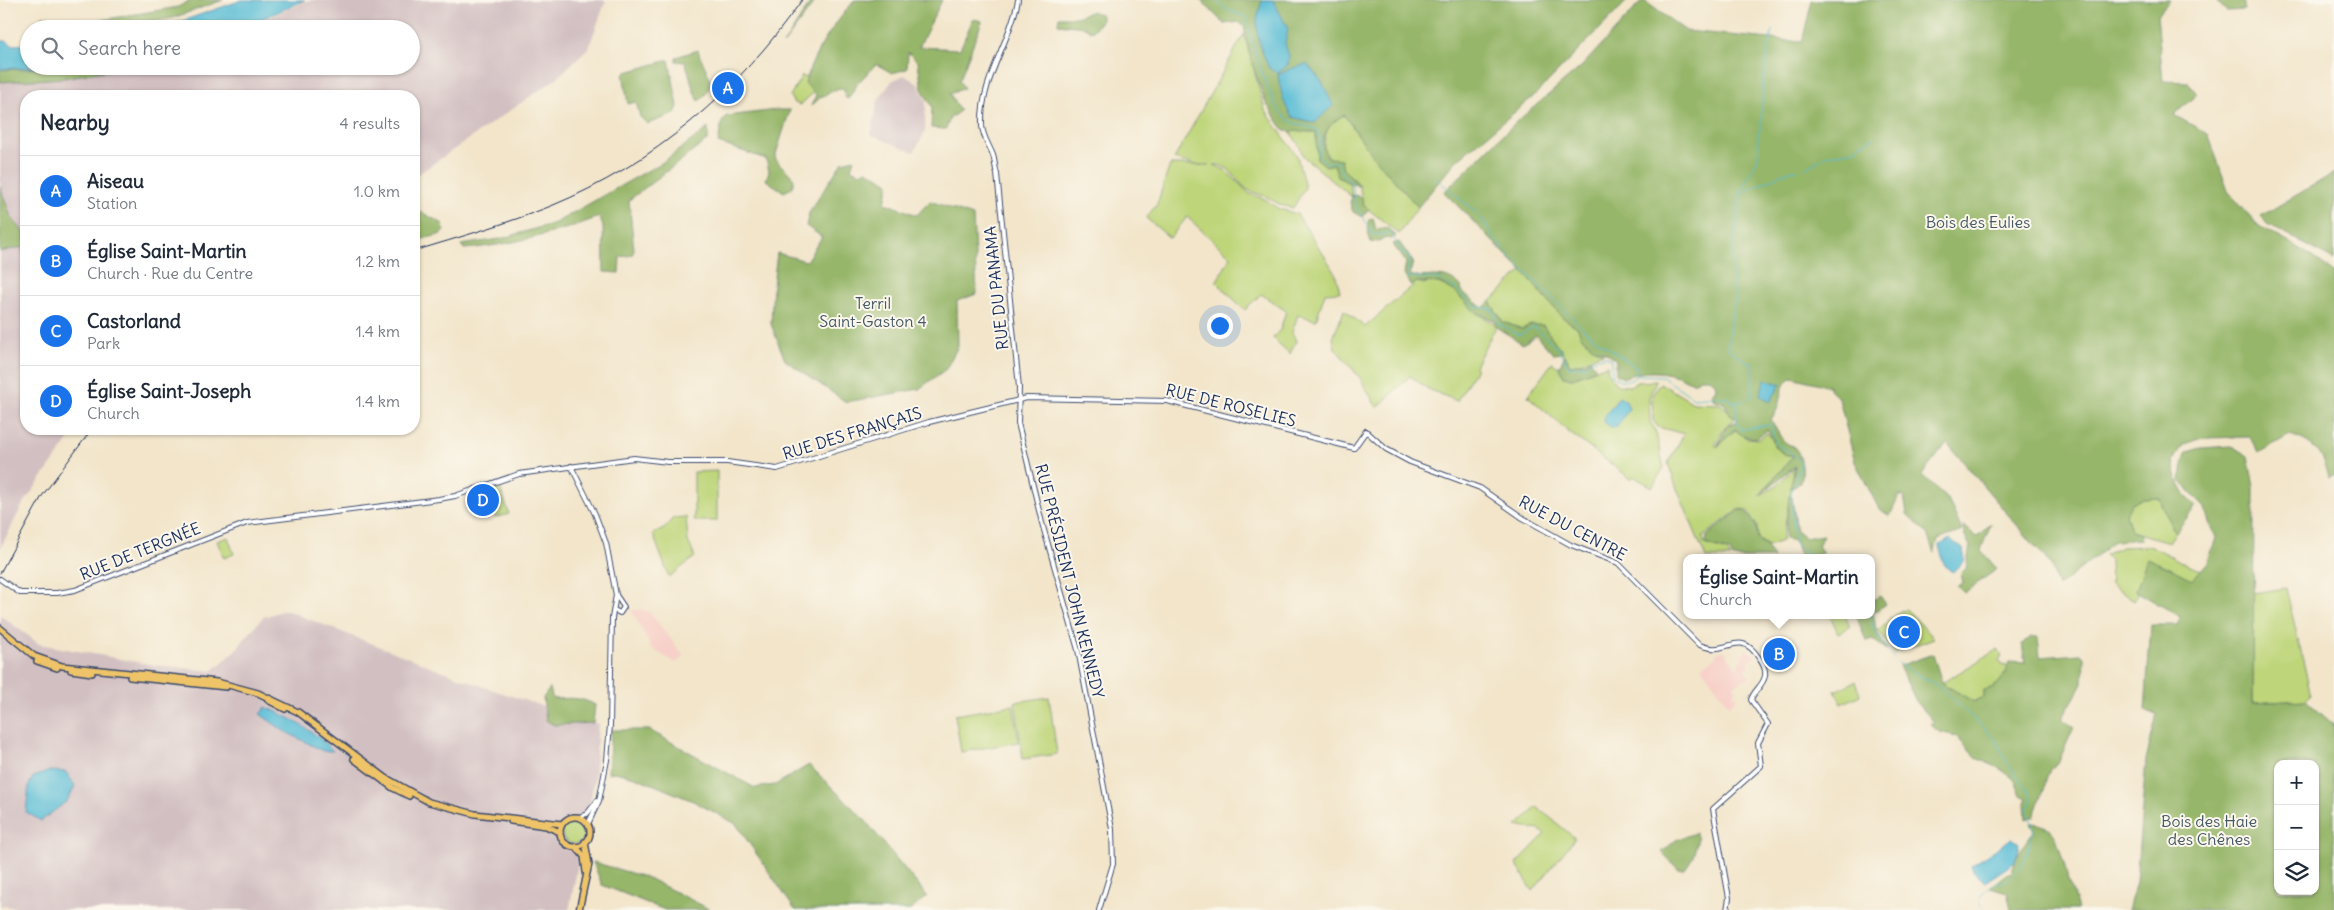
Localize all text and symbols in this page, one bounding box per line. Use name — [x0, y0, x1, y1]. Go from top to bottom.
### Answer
search box — [20, 20, 420, 75]
icon: search — [38, 34, 66, 62]
text: Search here — [78, 36, 181, 60]
pin: A — [712, 69, 744, 107]
text: Nearby — [40, 109, 110, 136]
text: 4 results — [339, 113, 400, 133]
text: Aiseau — [87, 169, 144, 193]
text: A — [51, 181, 61, 201]
text: 1.0 km — [354, 181, 400, 201]
text: Station — [87, 193, 137, 213]
park label: Bois des Eulies — [1926, 212, 2030, 232]
street label: RUE DU PANAMA — [980, 225, 1012, 351]
text: Église Saint-Martin — [87, 239, 247, 263]
text: B — [51, 251, 61, 271]
text: 1.2 km — [356, 251, 400, 271]
text: Church · Rue du Centre — [87, 263, 253, 283]
park label: Terril Saint-Gaston 4 — [819, 293, 927, 331]
text: Castorland — [87, 309, 181, 333]
your location — [1207, 313, 1233, 339]
text: C — [51, 321, 61, 341]
text: 1.4 km — [355, 321, 400, 341]
text: Park — [87, 333, 120, 353]
text: Église Saint-Joseph — [87, 379, 251, 403]
street label: RUE DE ROSELIES — [1164, 379, 1298, 431]
text: D — [50, 391, 62, 411]
text: 1.4 km — [355, 391, 400, 411]
street label: RUE DES FRANÇAIS — [780, 402, 924, 464]
text: Church — [87, 403, 140, 423]
street label: RUE PRÉSIDENT JOHN KENNEDY — [1031, 462, 1109, 700]
pin: D — [467, 481, 499, 519]
street label: RUE DU CENTRE — [1516, 491, 1630, 565]
street label: RUE DE TERGNÉE — [77, 518, 203, 584]
popup — [1683, 554, 1875, 619]
text: Église Saint-Martin — [1699, 565, 1859, 589]
text: Church — [1699, 589, 1752, 609]
pin: C — [1888, 613, 1920, 651]
pin: B — [1763, 635, 1795, 673]
map controls — [2274, 760, 2319, 895]
button: + — [2274, 760, 2319, 805]
button: − — [2274, 805, 2319, 850]
park label: Bois des Haie des Chênes — [2161, 811, 2257, 849]
button: layers — [2274, 850, 2319, 895]

